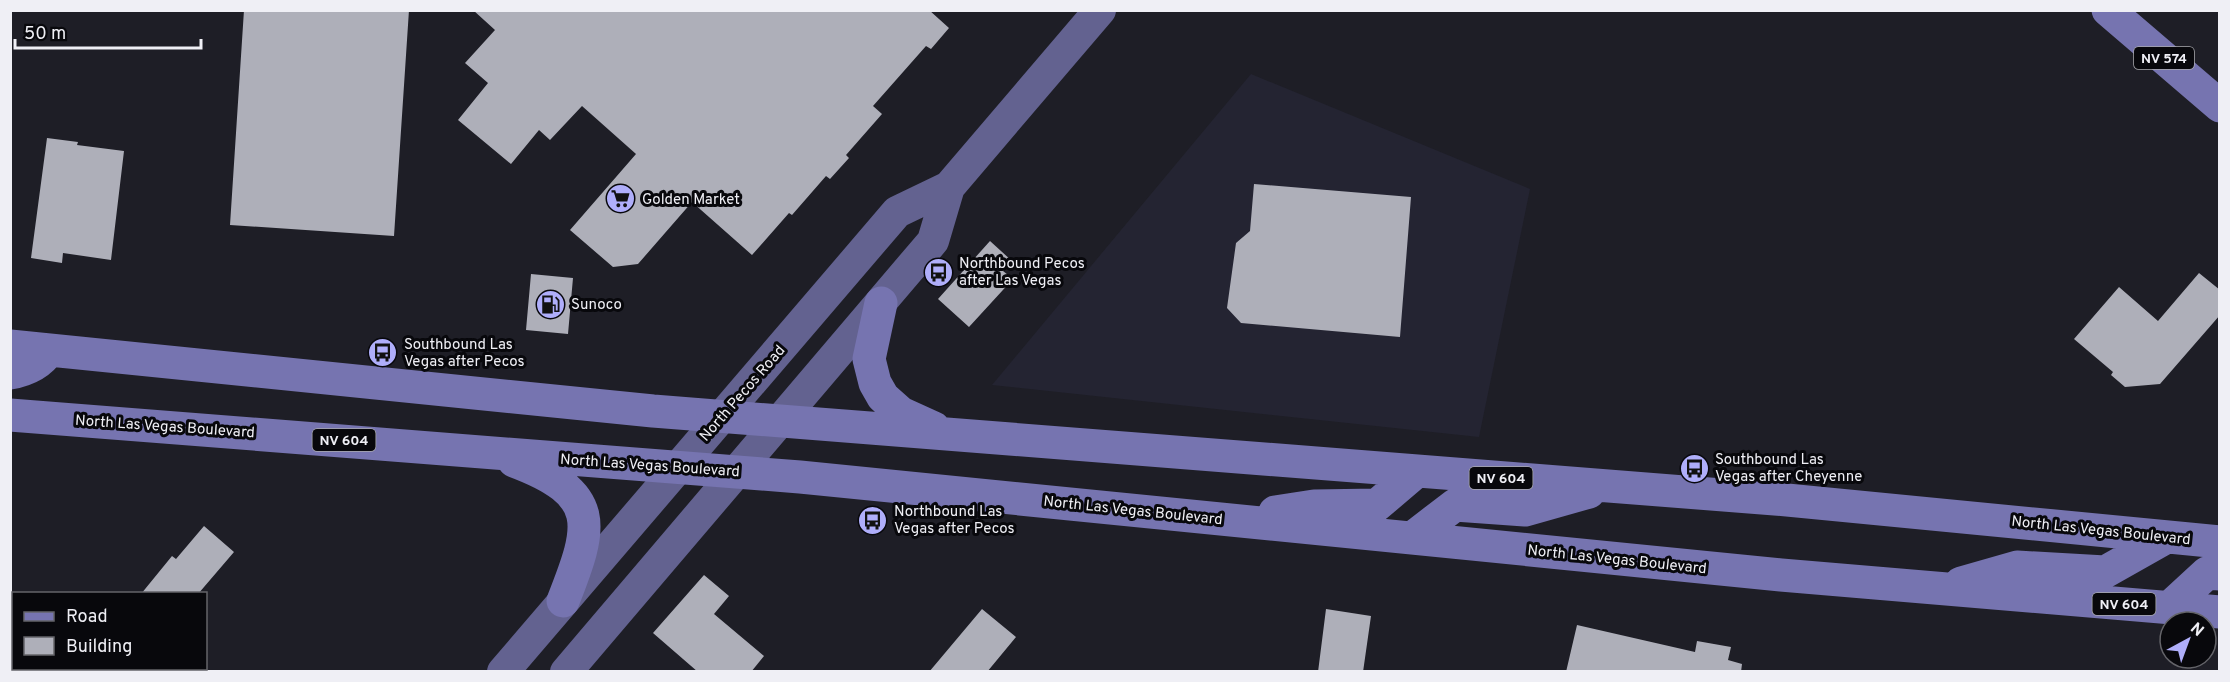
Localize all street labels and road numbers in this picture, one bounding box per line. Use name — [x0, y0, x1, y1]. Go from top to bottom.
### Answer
road number: NV 574 — [2134, 47, 2194, 69]
street label: North Pecos Road — [696, 342, 790, 446]
street label: North Las Vegas Boulevard — [74, 412, 255, 443]
road number: NV 604 — [312, 429, 376, 451]
street label: North Las Vegas Boulevard — [559, 451, 740, 482]
road number: NV 604 — [1470, 467, 1532, 489]
street label: North Las Vegas Boulevard — [1042, 493, 1223, 530]
street label: North Las Vegas Boulevard — [2010, 513, 2191, 550]
street label: North Las Vegas Boulevard — [1526, 542, 1707, 579]
road number: NV 604 — [2092, 593, 2156, 615]

